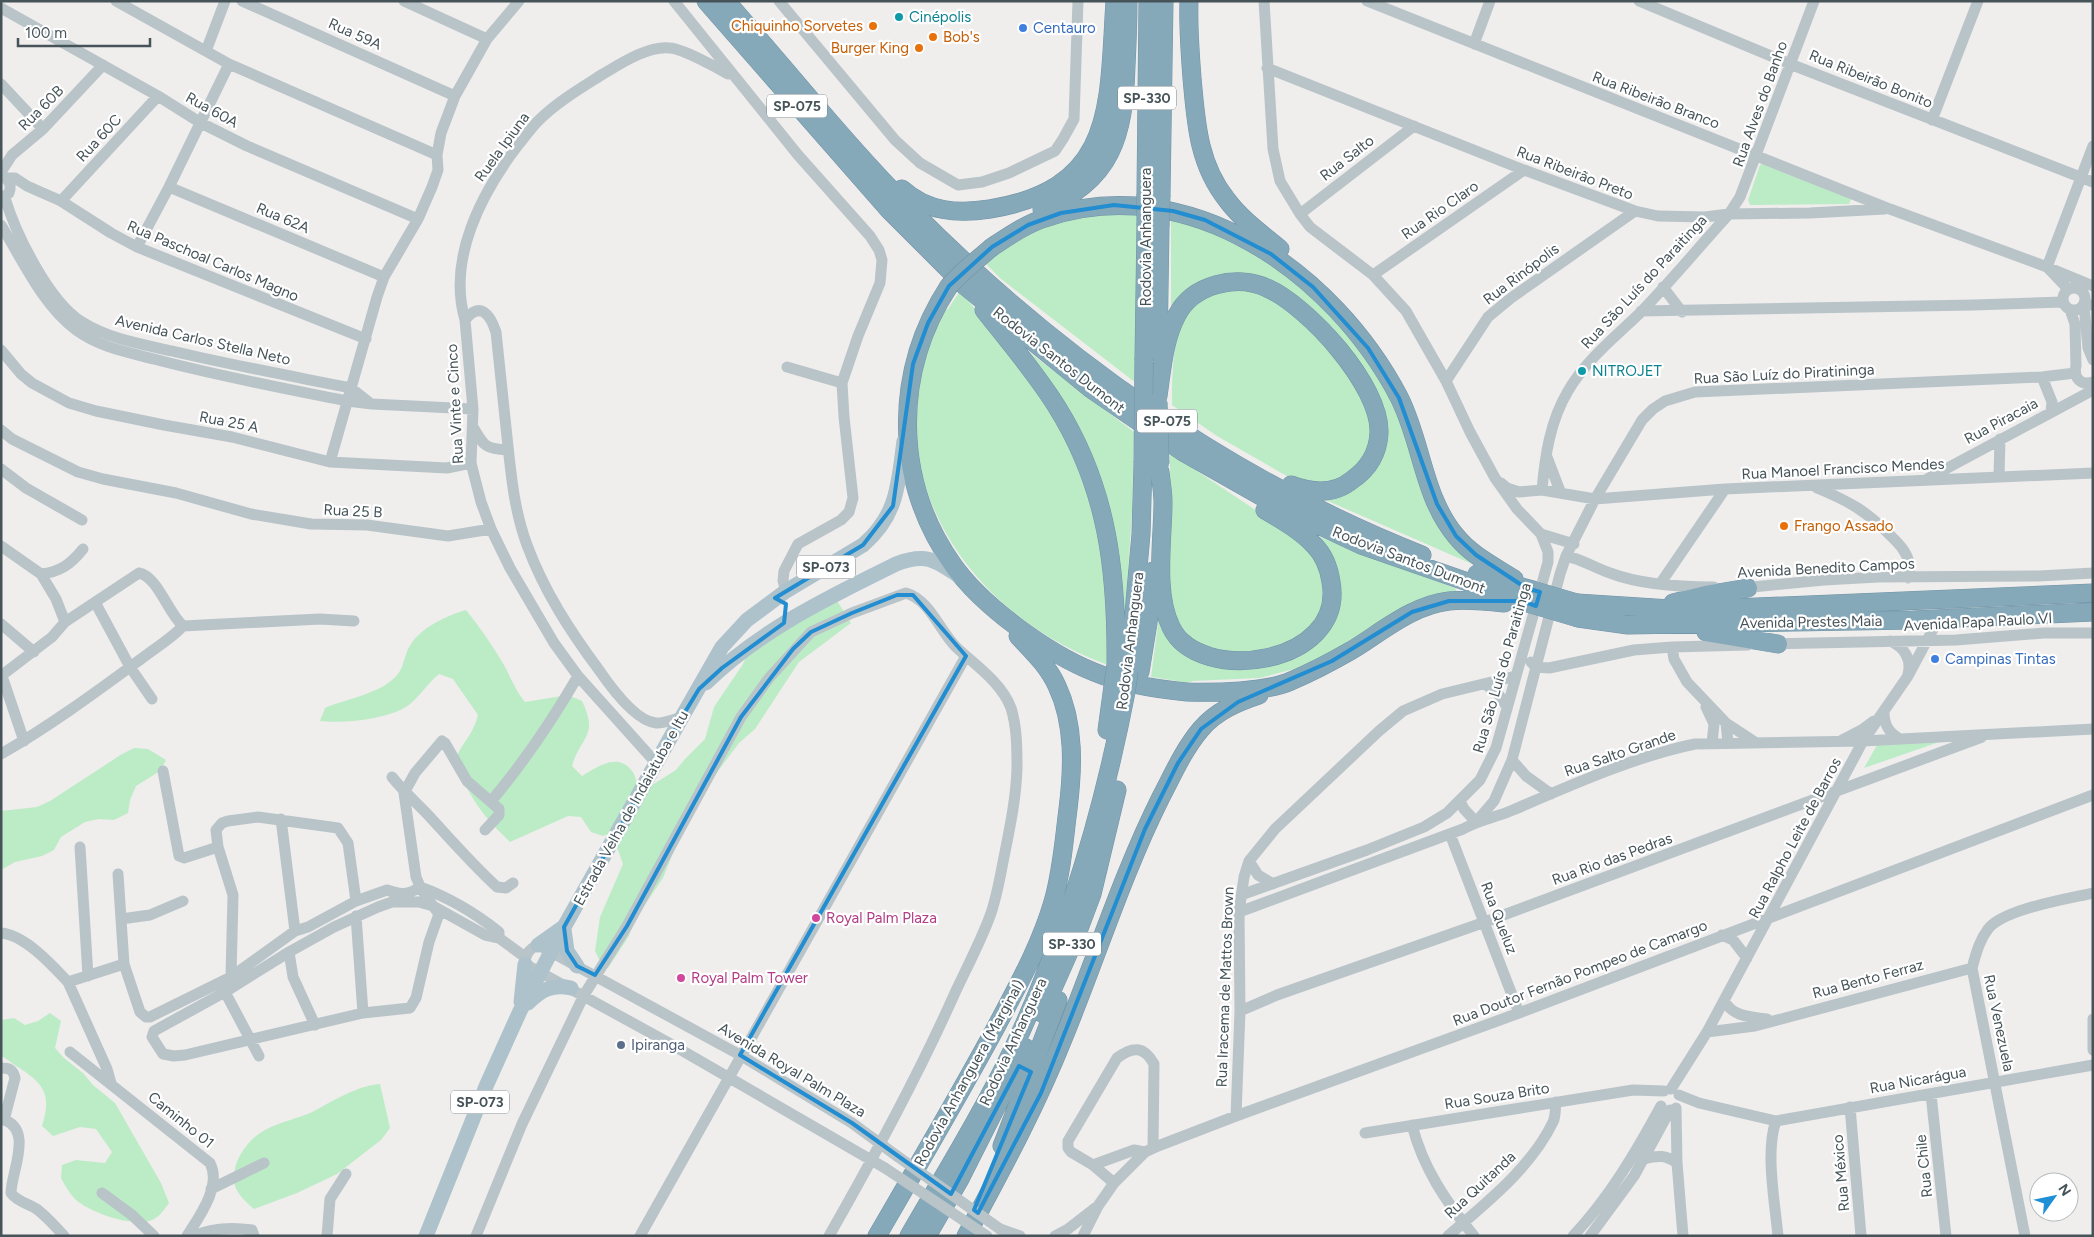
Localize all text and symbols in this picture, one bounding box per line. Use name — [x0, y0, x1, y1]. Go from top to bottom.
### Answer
place label: Cinépolis — [909, 8, 971, 26]
marker: Cinépolis — [893, 11, 905, 23]
street label: Rua 59A — [326, 14, 384, 54]
scale bar — [18, 15, 150, 47]
place label: Chiquinho Sorvetes — [731, 17, 863, 35]
place label: Centauro — [1033, 19, 1096, 37]
marker: Chiquinho Sorvetes — [867, 20, 879, 32]
marker: Centauro — [1017, 22, 1029, 34]
text: 100 m — [25, 24, 67, 42]
place label: Bob's — [943, 28, 980, 46]
marker: Bob's — [927, 31, 939, 43]
street label: Rua Alves do Banho — [1729, 38, 1791, 169]
place label: Burger King — [831, 39, 909, 57]
marker: Burger King — [913, 42, 925, 54]
street label: Rua Ribeirão Bonito — [1807, 46, 1936, 112]
street label: Rua Ribeirão Branco — [1590, 67, 1722, 133]
street label: Rua 60B — [15, 82, 67, 134]
road number: SP-330 — [1118, 86, 1176, 110]
street label: Rua 60A — [183, 88, 241, 132]
road number: SP-075 — [767, 94, 827, 118]
street label: Ruela Ipiuna — [471, 109, 533, 185]
street label: Rua 60C — [73, 111, 125, 165]
street label: Rua Salto — [1316, 131, 1378, 185]
street label: Rua Ribeirão Preto — [1514, 142, 1636, 204]
street label: Rodovia Anhanguera — [1137, 167, 1155, 307]
street label: Rua Rio Claro — [1398, 177, 1482, 243]
street label: Rua 62A — [254, 199, 312, 237]
street label: Rua São Luís do Paraitinga — [1577, 211, 1711, 353]
street label: Rua Paschoal Carlos Magno — [125, 217, 302, 305]
street label: Rua Rinópolis — [1479, 240, 1563, 308]
street label: Rodovia Santos Dumont — [989, 303, 1129, 417]
street label: Avenida Carlos Stella Neto — [114, 311, 293, 369]
street label: Rua Vinte e Cinco — [443, 343, 467, 465]
street label: Rua São Luíz do Piratininga — [1693, 360, 1875, 388]
place label: NITROJET — [1592, 362, 1663, 380]
marker: NITROJET — [1576, 365, 1588, 377]
street label: Rua Piracaia — [1961, 394, 2041, 448]
street label: Rua 25 A — [198, 407, 260, 437]
road number: SP-075 — [1137, 410, 1197, 432]
street label: Rua Manoel Francisco Mendes — [1741, 455, 1945, 483]
street label: Rua 25 B — [323, 500, 383, 522]
place label: Frango Assado — [1794, 517, 1894, 535]
marker: Frango Assado — [1778, 520, 1790, 532]
street label: Rodovia Santos Dumont — [1330, 522, 1488, 598]
street label: Avenida Benedito Campos — [1737, 554, 1915, 582]
road number: SP-073 — [797, 556, 855, 578]
street label: Rodovia Anhanguera — [1113, 571, 1147, 711]
street label: Rua São Luís do Paraitinga — [1469, 581, 1535, 755]
street label: Avenida Papa Paulo VI — [1903, 609, 2053, 635]
street label: Avenida Prestes Maia — [1740, 612, 1882, 632]
place label: Campinas Tintas — [1945, 650, 2056, 668]
marker: Campinas Tintas — [1929, 653, 1941, 665]
street label: Estrada Velha de Indaiatuba e Itu — [570, 707, 692, 909]
street label: Rua Salto Grande — [1562, 725, 1678, 781]
street label: Rua Ralpho Leite de Barros — [1745, 755, 1845, 921]
street label: Rua Rio das Pedras — [1549, 829, 1675, 889]
street label: Rua Queluz — [1477, 879, 1521, 957]
street label: Rua Iracema de Mattos Brown — [1212, 886, 1238, 1088]
place label: Royal Palm Plaza — [826, 909, 937, 927]
marker: Royal Palm Plaza — [810, 912, 822, 924]
street label: Rua Doutor Fernão Pompeo de Camargo — [1450, 916, 1710, 1030]
road number: SP-330 — [1043, 932, 1101, 956]
street label: Rua Bento Ferraz — [1810, 956, 1926, 1002]
place label: Royal Palm Tower — [691, 969, 808, 987]
marker: Royal Palm Tower — [675, 972, 687, 984]
street label: Rua Venezuela — [1980, 973, 2018, 1073]
street label: Rodovia Anhanguera — [975, 975, 1051, 1109]
street label: Rodovia Anhanguera (Marginal) — [910, 977, 1028, 1169]
street label: Avenida Royal Palm Plaza — [715, 1019, 869, 1121]
place label: Ipiranga — [631, 1036, 685, 1054]
marker: Ipiranga — [615, 1039, 627, 1051]
street label: Rua Nicarágua — [1868, 1063, 1968, 1097]
street label: Rua Souza Brito — [1443, 1079, 1551, 1113]
street label: Caminho 01 — [144, 1088, 218, 1152]
road number: SP-073 — [451, 1090, 509, 1114]
street label: Rua México — [1829, 1133, 1853, 1212]
street label: Rua Chile — [1912, 1134, 1936, 1198]
street label: Rua Quitanda — [1441, 1147, 1519, 1223]
north arrow — [2029, 1172, 2079, 1222]
text: N — [2054, 1181, 2075, 1199]

